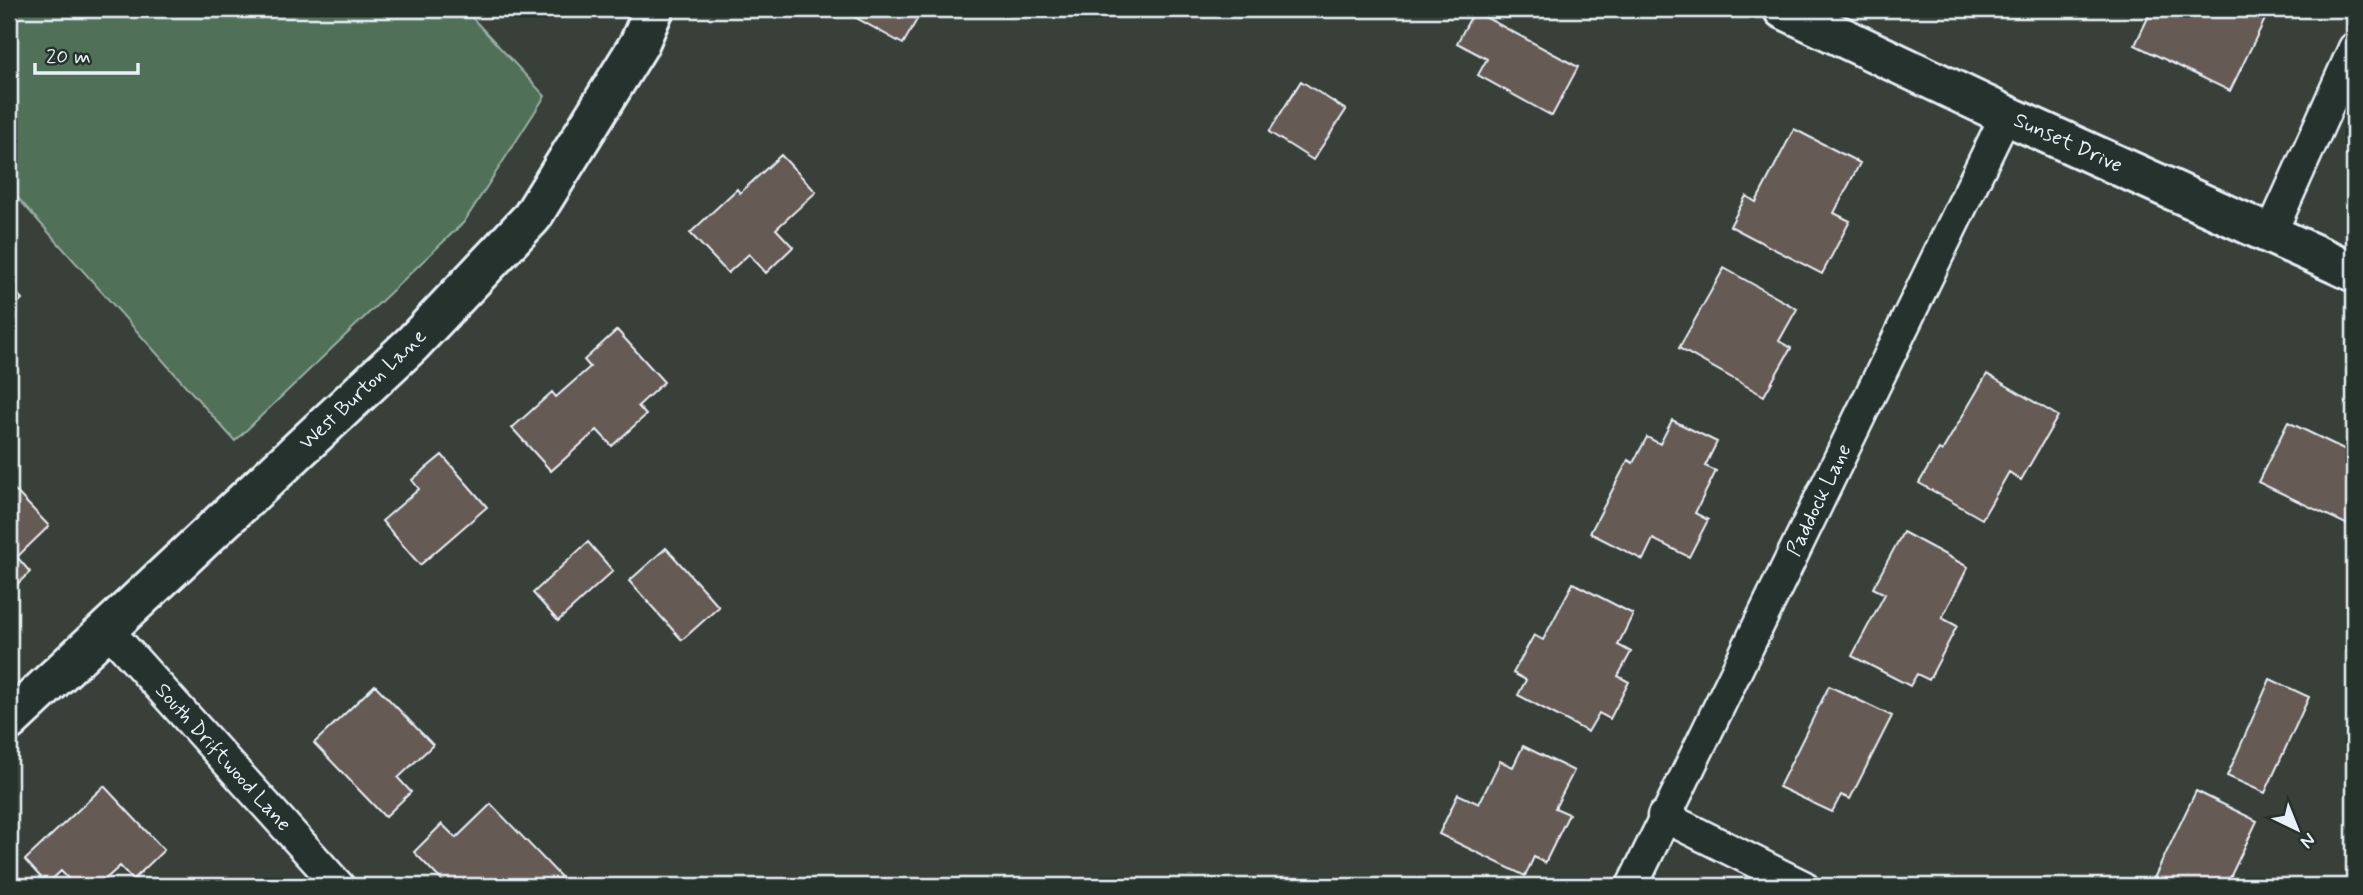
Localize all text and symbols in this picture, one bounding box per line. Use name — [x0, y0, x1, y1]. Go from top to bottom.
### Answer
scale bar — [35, 32, 138, 76]
text: 20 m — [46, 43, 91, 71]
street label: Sunset Drive — [2009, 106, 2127, 180]
street label: West Burton Lane — [293, 323, 433, 456]
street label: Paddock Lane — [1780, 439, 1858, 561]
street label: South Driftwood Lane — [148, 677, 297, 838]
north arrow — [2262, 794, 2332, 864]
text: N — [2294, 827, 2321, 854]

